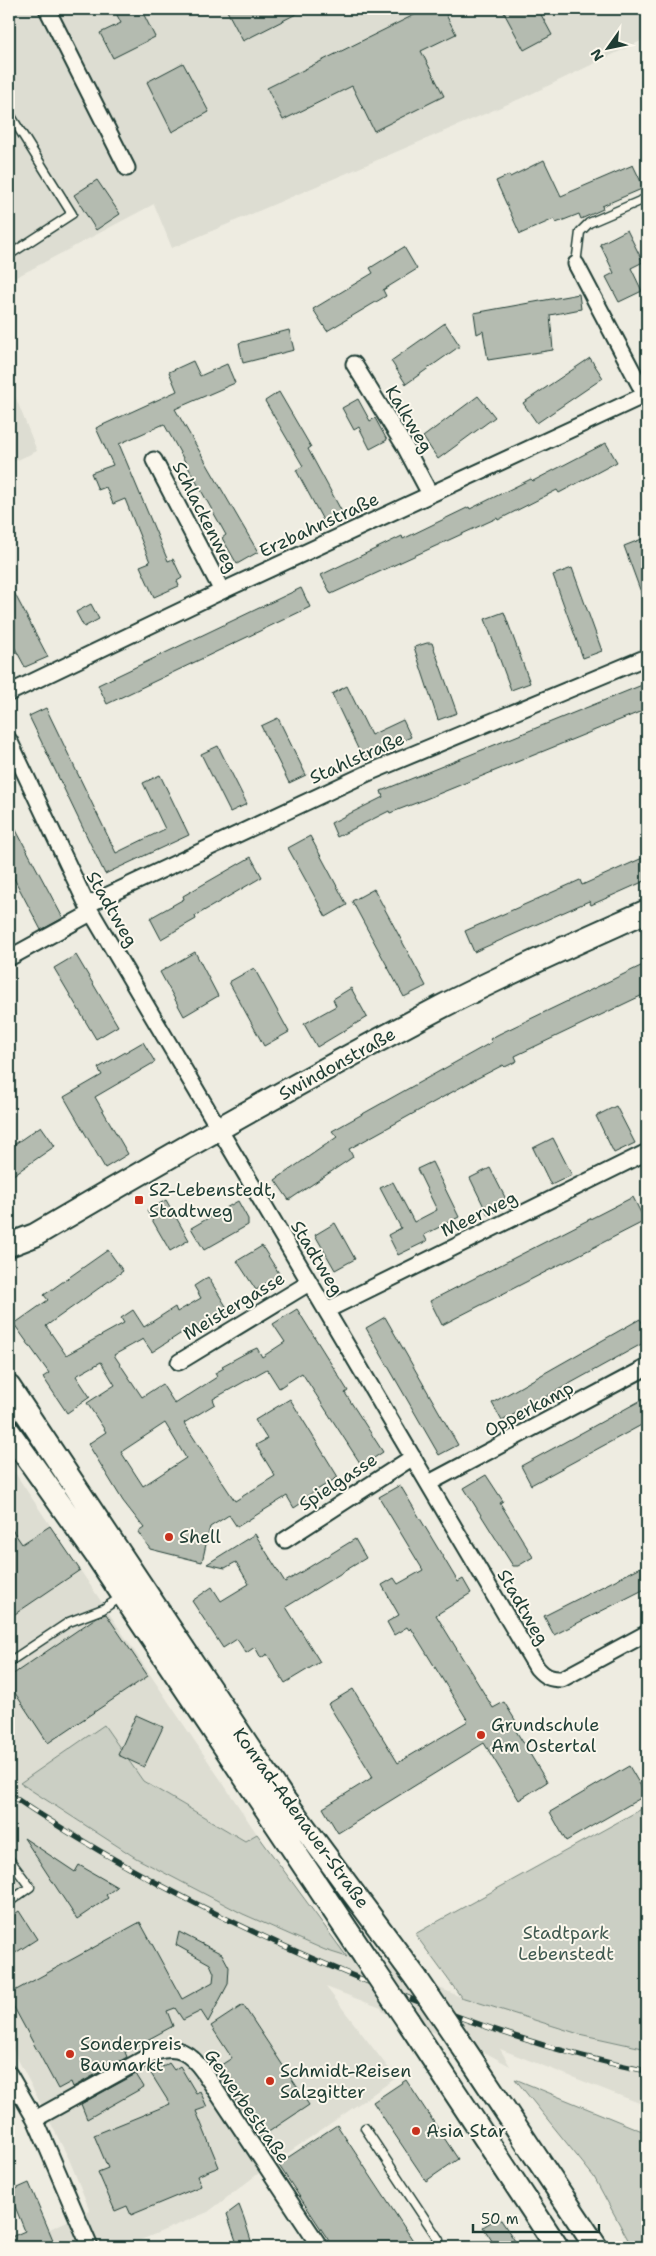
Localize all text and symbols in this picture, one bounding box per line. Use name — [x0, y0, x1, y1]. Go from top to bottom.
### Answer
north arrow — [584, 22, 634, 72]
text: N — [587, 46, 608, 65]
street label: Kalkweg — [380, 381, 438, 457]
street label: Schlackenweg — [167, 457, 243, 577]
street label: Erzbahnstraße — [255, 487, 383, 563]
street label: Stahlstraße — [306, 726, 408, 790]
street label: Stadtweg — [81, 867, 143, 951]
street label: Swindonstraße — [274, 1022, 400, 1106]
place label: SZ-Lebenstedt, Stadtweg — [149, 1178, 276, 1223]
street label: Meerweg — [437, 1185, 521, 1243]
marker: SZ-Lebenstedt, Stadtweg — [133, 1194, 145, 1206]
street label: Stadtweg — [285, 1216, 349, 1300]
street label: Meistergasse — [179, 1266, 289, 1346]
street label: Opperkamp — [480, 1376, 578, 1442]
street label: Spielgasse — [294, 1448, 382, 1516]
place label: Shell — [179, 1525, 221, 1549]
marker: Shell — [163, 1531, 175, 1543]
street label: Stadtweg — [492, 1565, 554, 1649]
place label: Grundschule Am Ostertal — [491, 1713, 600, 1758]
street label: Konrad-Adenauer-Straße — [227, 1723, 375, 1913]
marker: Grundschule Am Ostertal — [475, 1729, 487, 1741]
park label: Stadtpark Lebenstedt — [518, 1921, 614, 1966]
place label: Sonderpreis Baumarkt — [80, 2032, 182, 2077]
street label: Gewerbestraße — [199, 2044, 295, 2168]
marker: Sonderpreis Baumarkt — [64, 2048, 76, 2060]
place label: Schmidt-Reisen Salzgitter — [280, 2059, 411, 2104]
marker: Schmidt-Reisen Salzgitter — [264, 2075, 276, 2087]
place label: Asia Star — [426, 2119, 506, 2143]
marker: Asia Star — [410, 2125, 422, 2137]
scale bar — [473, 2201, 600, 2233]
text: 50 m — [481, 2209, 519, 2229]

